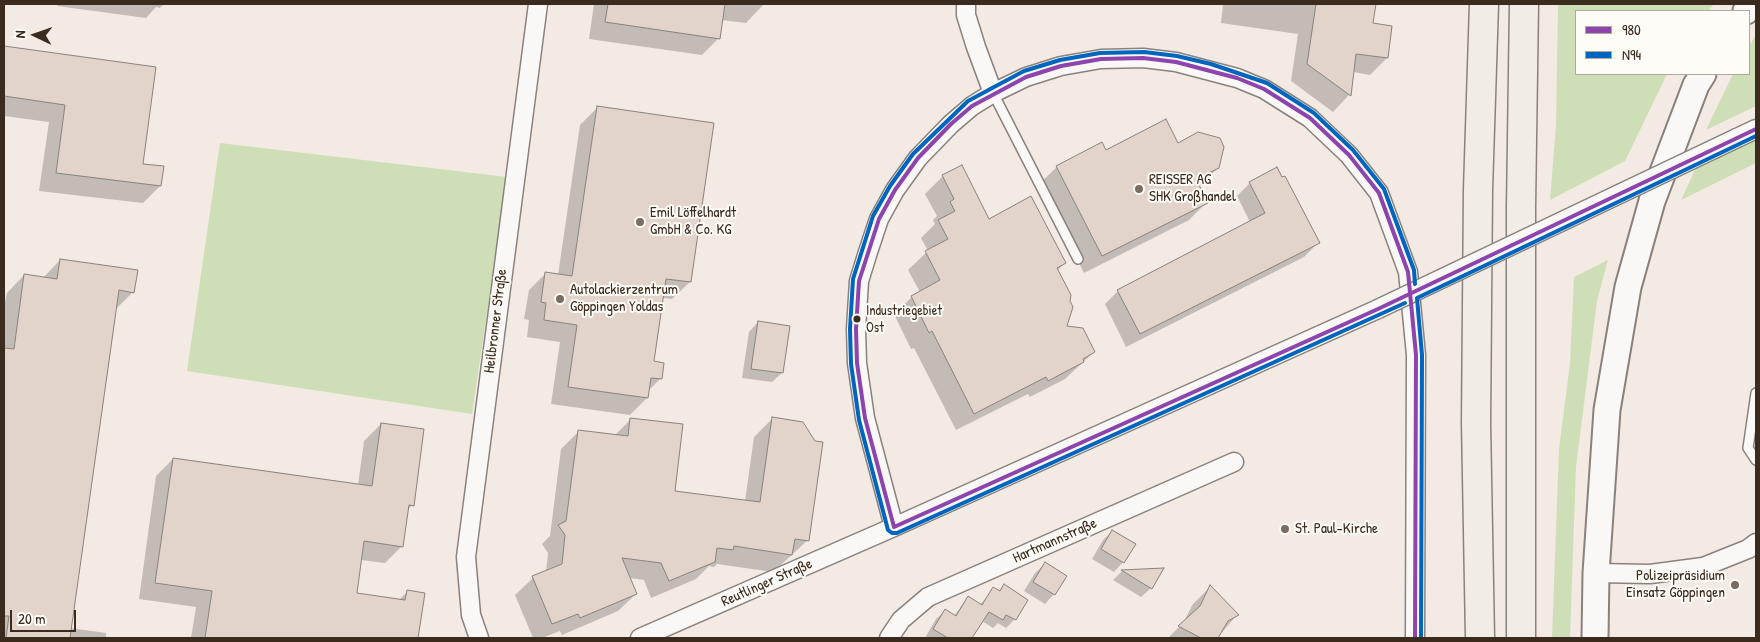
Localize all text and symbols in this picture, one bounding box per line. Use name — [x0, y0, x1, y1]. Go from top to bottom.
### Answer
north arrow — [10, 10, 60, 60]
legend — [1575, 10, 1750, 75]
text: 980 — [1622, 19, 1641, 40]
text: N — [10, 30, 29, 38]
text: N94 — [1622, 44, 1641, 65]
place label: REISSER AG SHK Großhandel — [1149, 171, 1236, 206]
marker: REISSER AG SHK Großhandel — [1133, 183, 1145, 195]
place label: Emil Löffelhardt GmbH & Co. KG — [650, 204, 736, 239]
marker: Emil Löffelhardt GmbH & Co. KG — [634, 216, 646, 228]
street label: Heilbronner Straße — [481, 268, 511, 374]
place label: Autolackierzentrum Göppingen Yoldas — [570, 281, 678, 316]
marker: Autolackierzentrum Göppingen Yoldas — [554, 293, 566, 305]
place label: Industriegebiet Ost — [866, 303, 942, 336]
marker: Industriegebiet Ost — [852, 314, 862, 324]
street label: Hartmannstraße — [1010, 514, 1100, 568]
place label: St. Paul-Kirche — [1295, 520, 1378, 538]
marker: St. Paul-Kirche — [1279, 523, 1291, 535]
street label: Reutlinger Straße — [719, 555, 815, 611]
place label: Polizeipräsidium Einsatz Göppingen — [1626, 567, 1725, 602]
marker: Polizeipräsidium Einsatz Göppingen — [1729, 579, 1741, 591]
scale bar — [12, 600, 79, 632]
text: 20 m — [18, 608, 45, 629]

